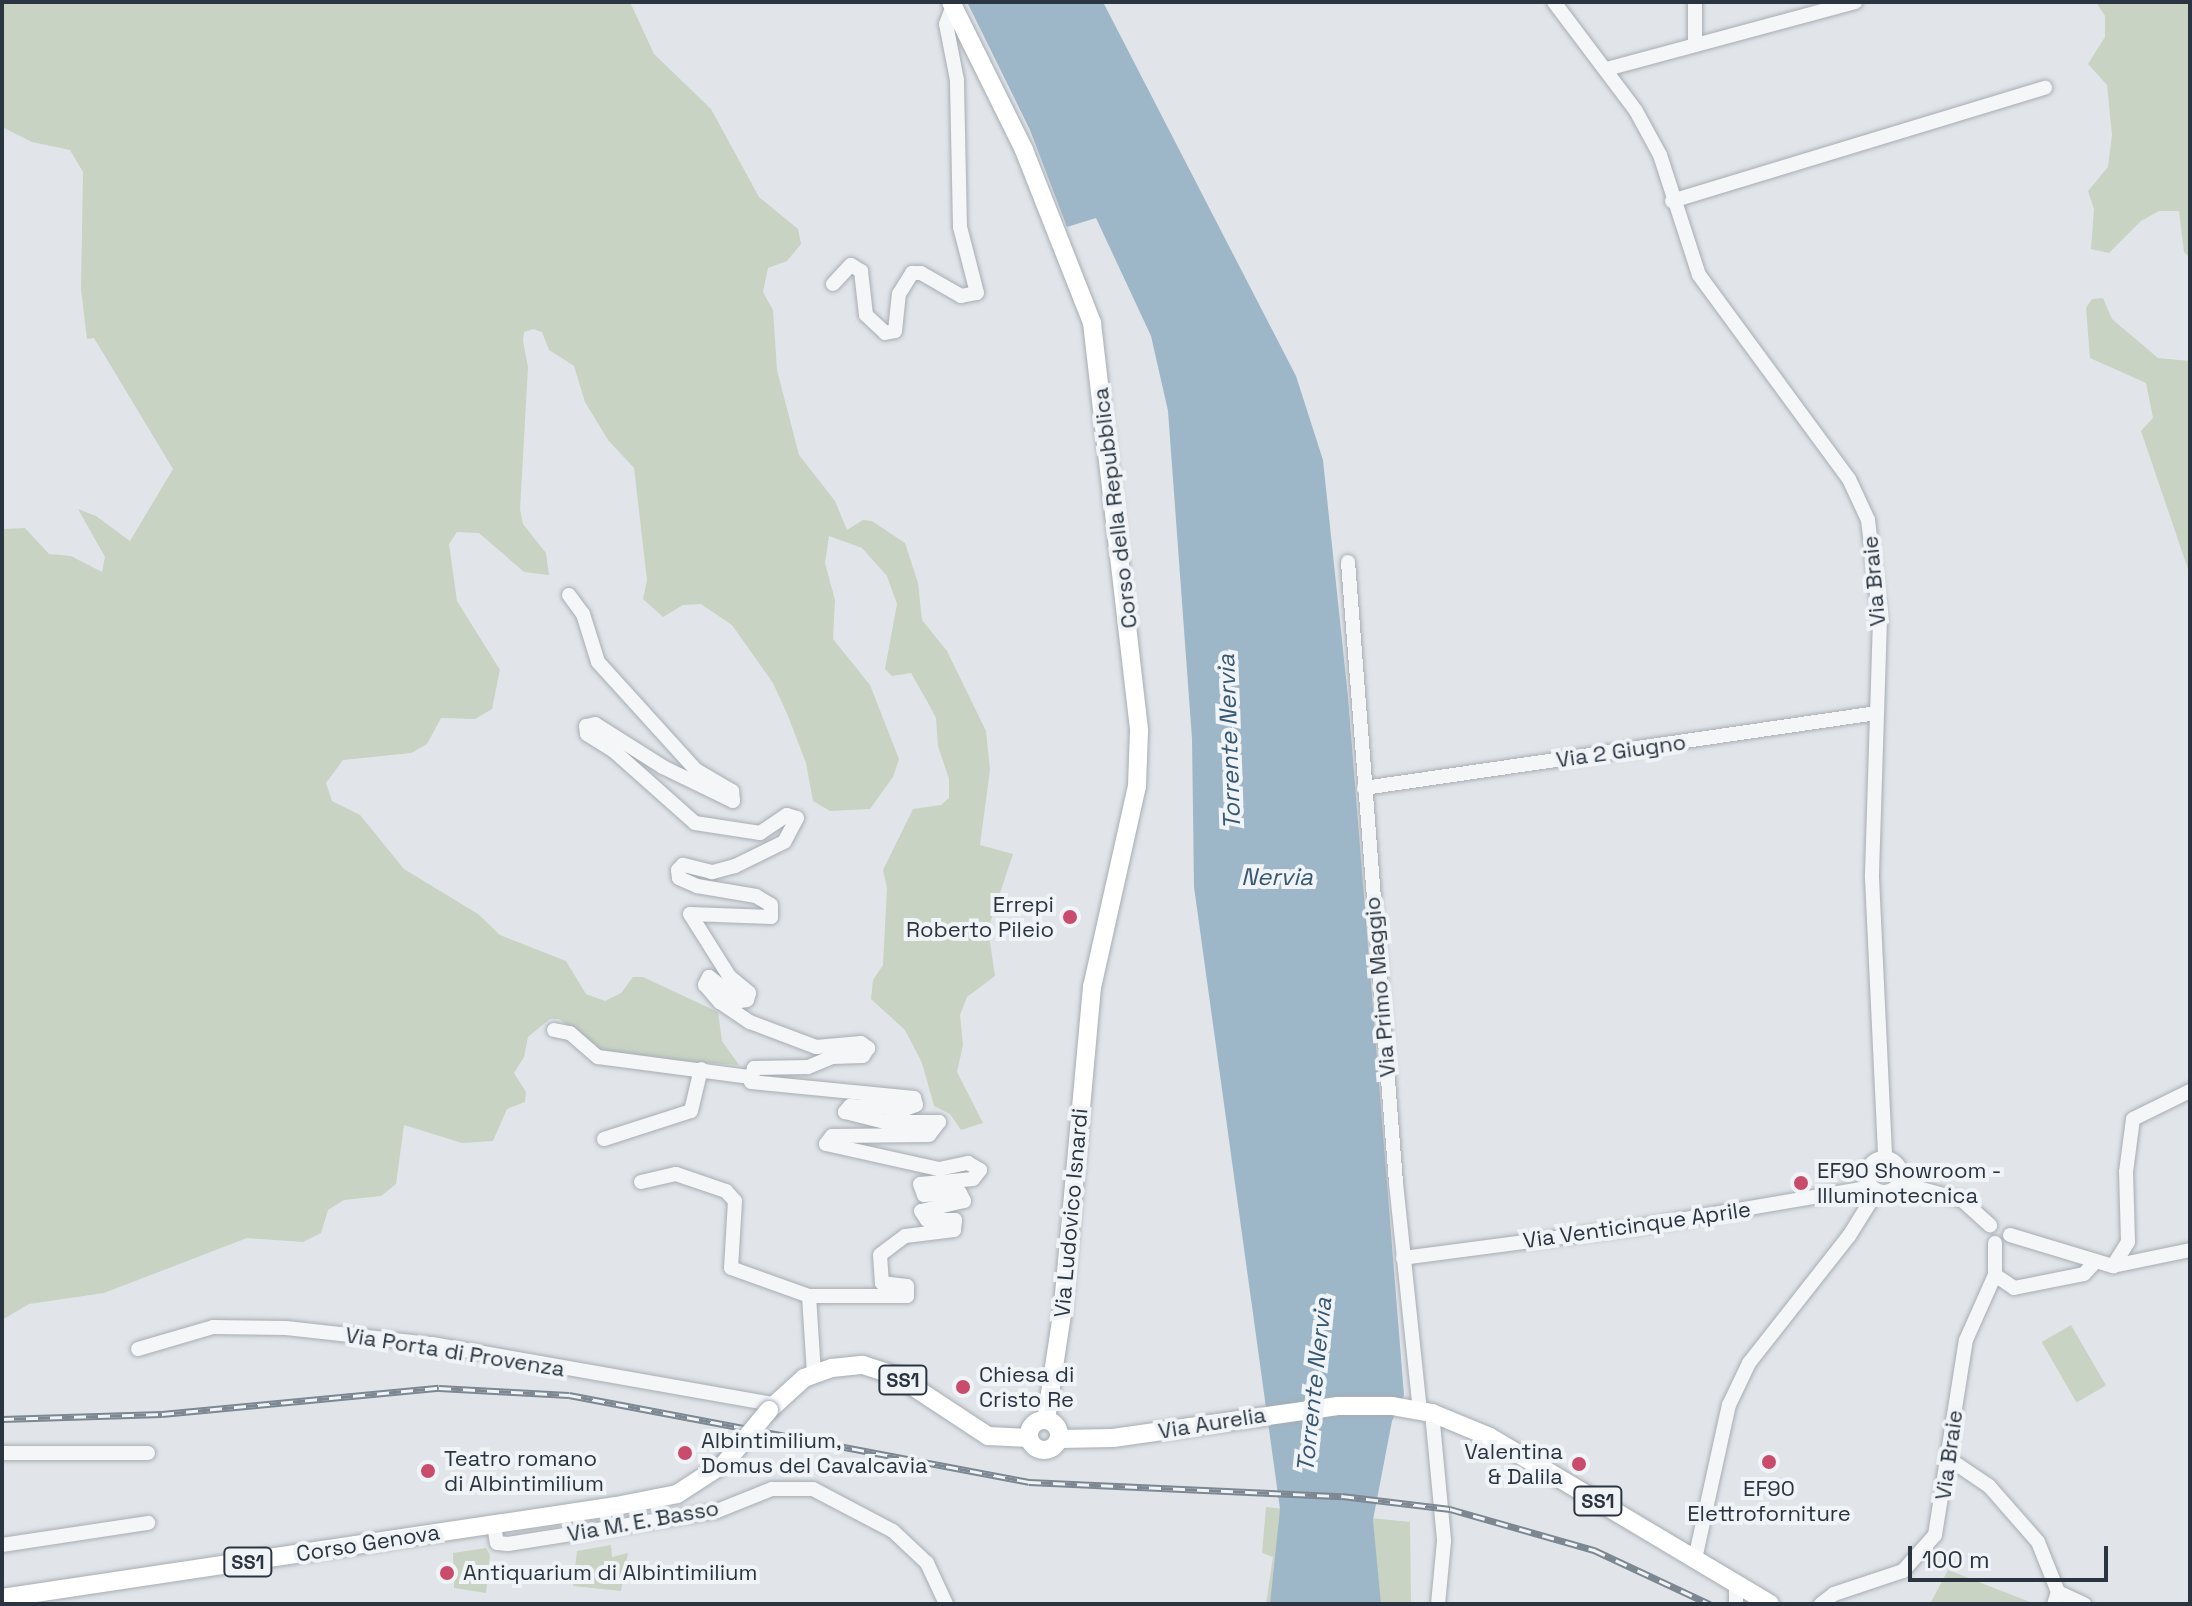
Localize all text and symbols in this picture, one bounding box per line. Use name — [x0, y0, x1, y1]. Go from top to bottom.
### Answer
street label: Corso della Repubblica — [1087, 386, 1143, 630]
street label: Via Braie — [1857, 535, 1891, 627]
water label: Torrente Nervia — [1212, 654, 1246, 830]
street label: Via 2 Giugno — [1554, 729, 1688, 773]
water label: Nervia — [1241, 863, 1313, 891]
place label: Errepi Roberto Pileio — [906, 891, 1054, 942]
street label: Via Primo Maggio — [1359, 896, 1401, 1078]
marker: Errepi Roberto Pileio — [1061, 908, 1079, 926]
street label: Via Ludovico Isnardi — [1049, 1107, 1093, 1319]
place label: EF90 Showroom - Illuminotecnica — [1817, 1157, 2002, 1208]
marker: EF90 Showroom - Illuminotecnica — [1792, 1174, 1810, 1192]
street label: Via Venticinque Aprile — [1521, 1196, 1753, 1254]
water label: Torrente Nervia — [1291, 1296, 1337, 1474]
street label: Via Porta di Provenza — [343, 1322, 567, 1382]
place label: Chiesa di Cristo Re — [979, 1361, 1074, 1412]
road number: SS1 — [877, 1364, 929, 1396]
marker: Chiesa di Cristo Re — [954, 1378, 972, 1396]
street label: Via Aurelia — [1156, 1401, 1268, 1445]
street label: Via Braie — [1930, 1408, 1968, 1502]
place label: Albintimilium, Domus del Cavalcavia — [701, 1427, 928, 1478]
place label: Valentina & Dalila — [1464, 1438, 1563, 1490]
marker: Albintimilium, Domus del Cavalcavia — [676, 1444, 694, 1462]
place label: Teatro romano di Albintimilium — [444, 1445, 604, 1496]
marker: EF90 Elettroforniture — [1760, 1453, 1778, 1471]
marker: Valentina & Dalila — [1570, 1455, 1588, 1473]
marker: Teatro romano di Albintimilium — [419, 1462, 437, 1480]
place label: EF90 Elettroforniture — [1687, 1475, 1851, 1526]
road number: SS1 — [1572, 1485, 1624, 1517]
street label: Via M. E. Basso — [564, 1495, 722, 1547]
street label: Corso Genova — [294, 1519, 442, 1567]
scale bar — [1912, 1530, 2112, 1580]
text: 100 m — [1922, 1544, 1990, 1575]
road number: SS1 — [222, 1546, 274, 1578]
place label: Antiquarium di Albintimilium — [463, 1560, 758, 1586]
marker: Antiquarium di Albintimilium — [438, 1564, 456, 1582]

